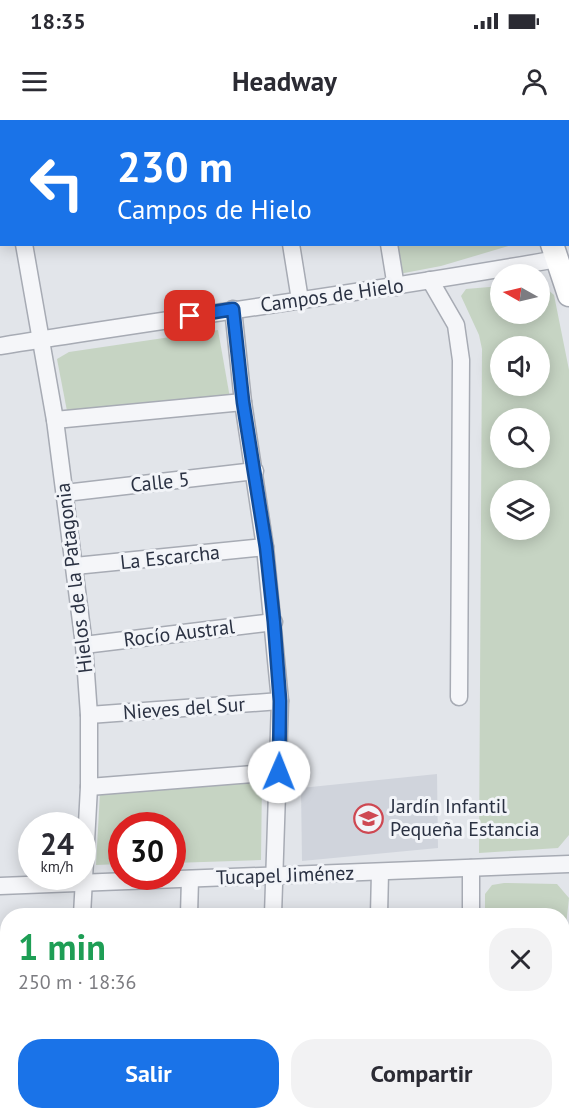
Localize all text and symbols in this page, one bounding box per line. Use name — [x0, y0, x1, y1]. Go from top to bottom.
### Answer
text: 18:35 — [30, 7, 86, 35]
text: Headway — [232, 64, 337, 98]
icon: menu — [18, 65, 51, 98]
icon: person — [518, 65, 551, 98]
text: 230 m — [117, 139, 233, 194]
icon: left — [18, 144, 96, 222]
text: Campos de Hielo — [117, 192, 312, 226]
north arrow — [490, 264, 550, 324]
map controls — [490, 264, 550, 540]
street label: Campos de Hielo — [259, 272, 405, 318]
pin — [164, 290, 215, 341]
icon: arrive — [173, 299, 206, 332]
button: sound — [490, 336, 550, 396]
button: search — [490, 408, 550, 468]
street label: Calle 5 — [129, 466, 191, 498]
button: layers — [490, 480, 550, 540]
street label: Hielos de la Patagonia — [49, 481, 99, 675]
street label: La Escarcha — [119, 539, 221, 575]
street label: Rocío Austral — [122, 613, 236, 653]
street label: Nieves del Sur — [122, 691, 246, 725]
position arrow — [247, 740, 311, 804]
place label: Jardín Infantil Pequeña Estancia — [389, 793, 539, 842]
school or university icon: Jardín Infantil Pequeña Estancia — [353, 802, 385, 834]
speed limit sign: 30 — [108, 812, 186, 890]
text: 24 — [40, 824, 74, 863]
text: km/h — [41, 857, 73, 876]
street label: Tucapel Jiménez — [215, 860, 355, 890]
text: 1 min — [18, 923, 106, 970]
button: close — [489, 928, 552, 991]
text: 250 m · 18:36 — [18, 969, 136, 995]
button: Salir — [18, 1039, 279, 1108]
button: Compartir — [291, 1039, 552, 1108]

